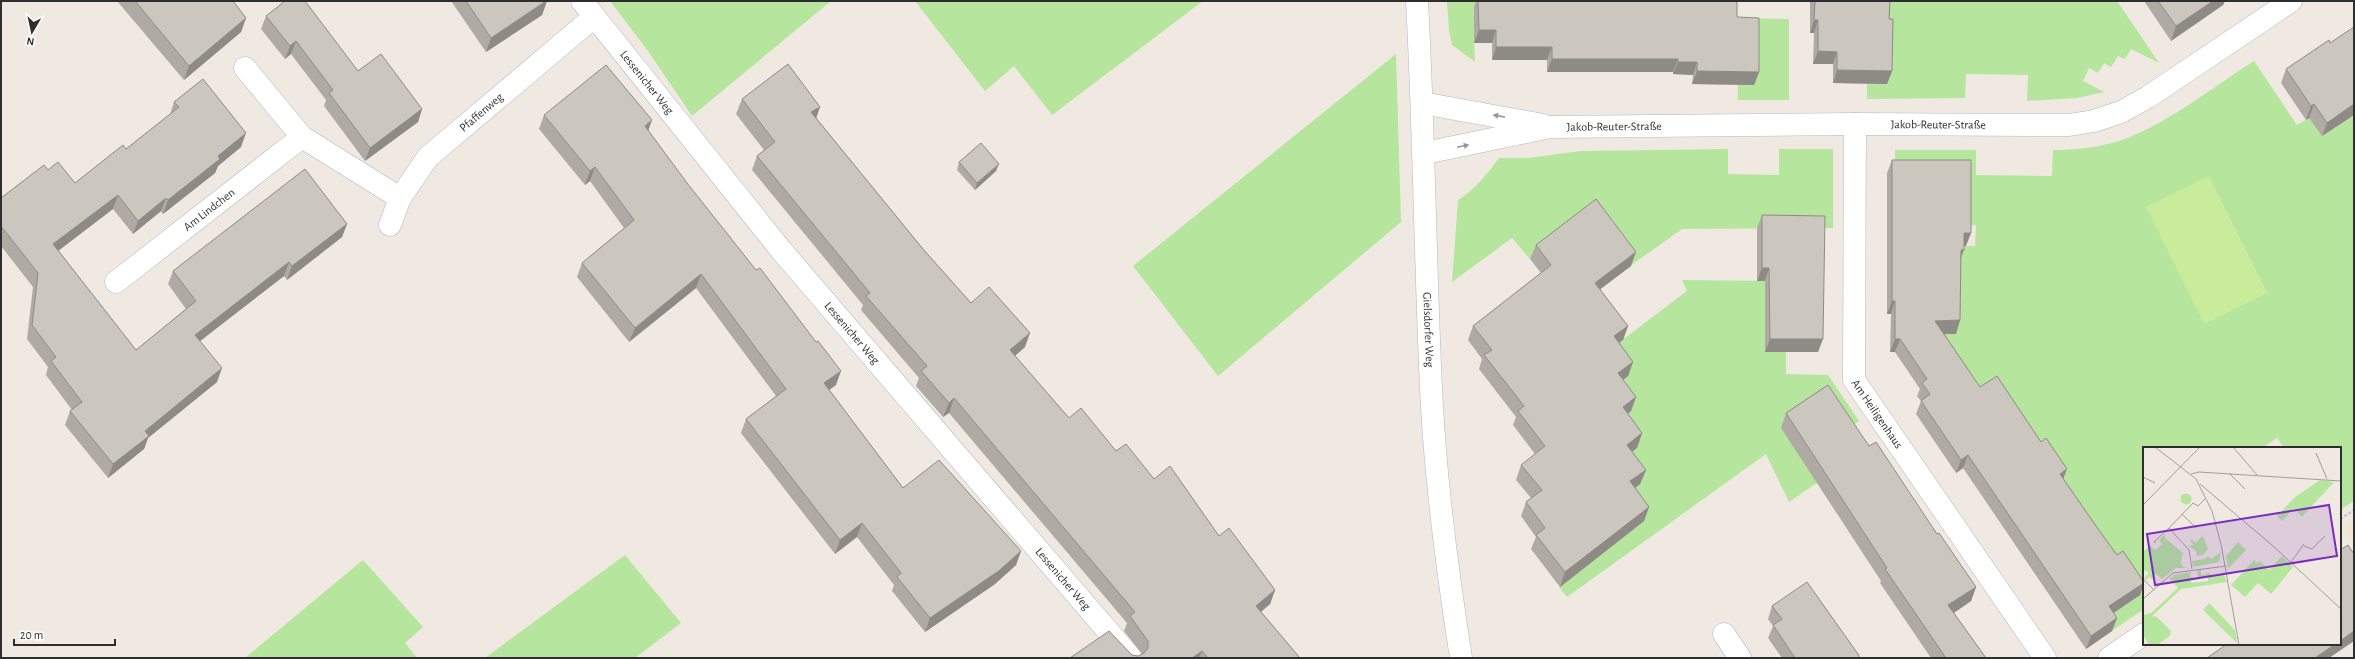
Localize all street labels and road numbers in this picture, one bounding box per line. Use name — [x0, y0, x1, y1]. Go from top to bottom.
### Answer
street label: Lessenicher Weg — [618, 48, 676, 116]
street label: Pfaffenweg — [457, 90, 505, 134]
street label: Jakob-Reuter-Straße — [1891, 118, 1986, 131]
street label: Jakob-Reuter-Straße — [1567, 120, 1662, 133]
street label: Am Lindchen — [181, 186, 237, 233]
street label: Gielsdorfer Weg — [1421, 292, 1436, 368]
street label: Lessenicher Weg — [822, 300, 882, 366]
street label: Am Heiligenhaus — [1849, 377, 1905, 450]
street label: Lessenicher Weg — [1033, 545, 1093, 612]

